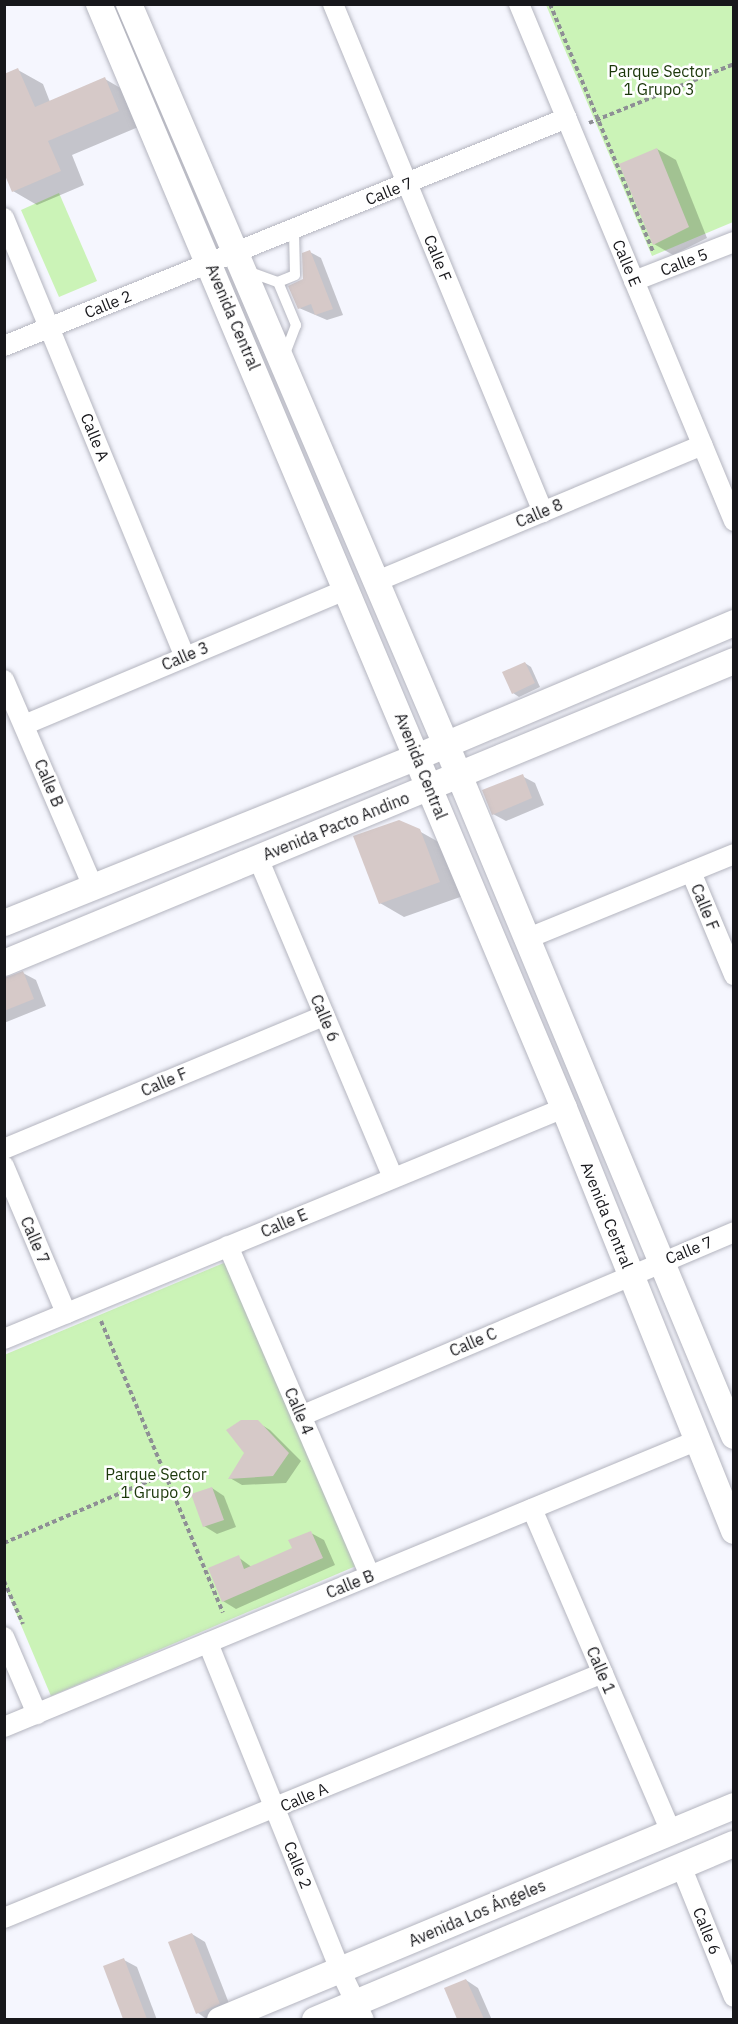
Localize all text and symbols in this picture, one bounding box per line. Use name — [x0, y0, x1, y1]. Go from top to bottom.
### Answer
park label: Parque Sector 1 Grupo 3 — [608, 61, 710, 99]
street label: Calle 7 — [363, 173, 415, 209]
street label: Calle F — [420, 232, 456, 284]
street label: Calle E — [609, 237, 645, 289]
street label: Calle 5 — [658, 244, 710, 280]
street label: Avenida Central — [202, 261, 264, 373]
street label: Calle 2 — [82, 286, 134, 322]
street label: Calle A — [77, 410, 113, 464]
street label: Calle 8 — [513, 495, 565, 531]
street label: Calle 3 — [159, 638, 211, 674]
street label: Avenida Central — [391, 710, 451, 822]
street label: Calle B — [30, 756, 68, 810]
street label: Avenida Pacto Andino — [260, 788, 412, 864]
street label: Calle F — [687, 881, 723, 933]
street label: Calle 6 — [307, 992, 343, 1044]
street label: Calle F — [138, 1064, 190, 1100]
street label: Avenida Central — [577, 1159, 637, 1271]
street label: Calle E — [258, 1205, 310, 1241]
street label: Calle 7 — [17, 1214, 53, 1266]
street label: Calle 7 — [663, 1232, 715, 1268]
street label: Calle C — [446, 1323, 500, 1361]
street label: Calle 4 — [281, 1385, 317, 1437]
park label: Parque Sector 1 Grupo 9 — [105, 1464, 207, 1502]
street label: Calle B — [323, 1566, 377, 1602]
street label: Calle 1 — [583, 1644, 619, 1696]
street label: Calle A — [277, 1778, 331, 1816]
street label: Calle 2 — [280, 1839, 316, 1891]
street label: Avenida Los Ángeles — [406, 1875, 548, 1951]
street label: Calle 6 — [689, 1905, 725, 1957]

